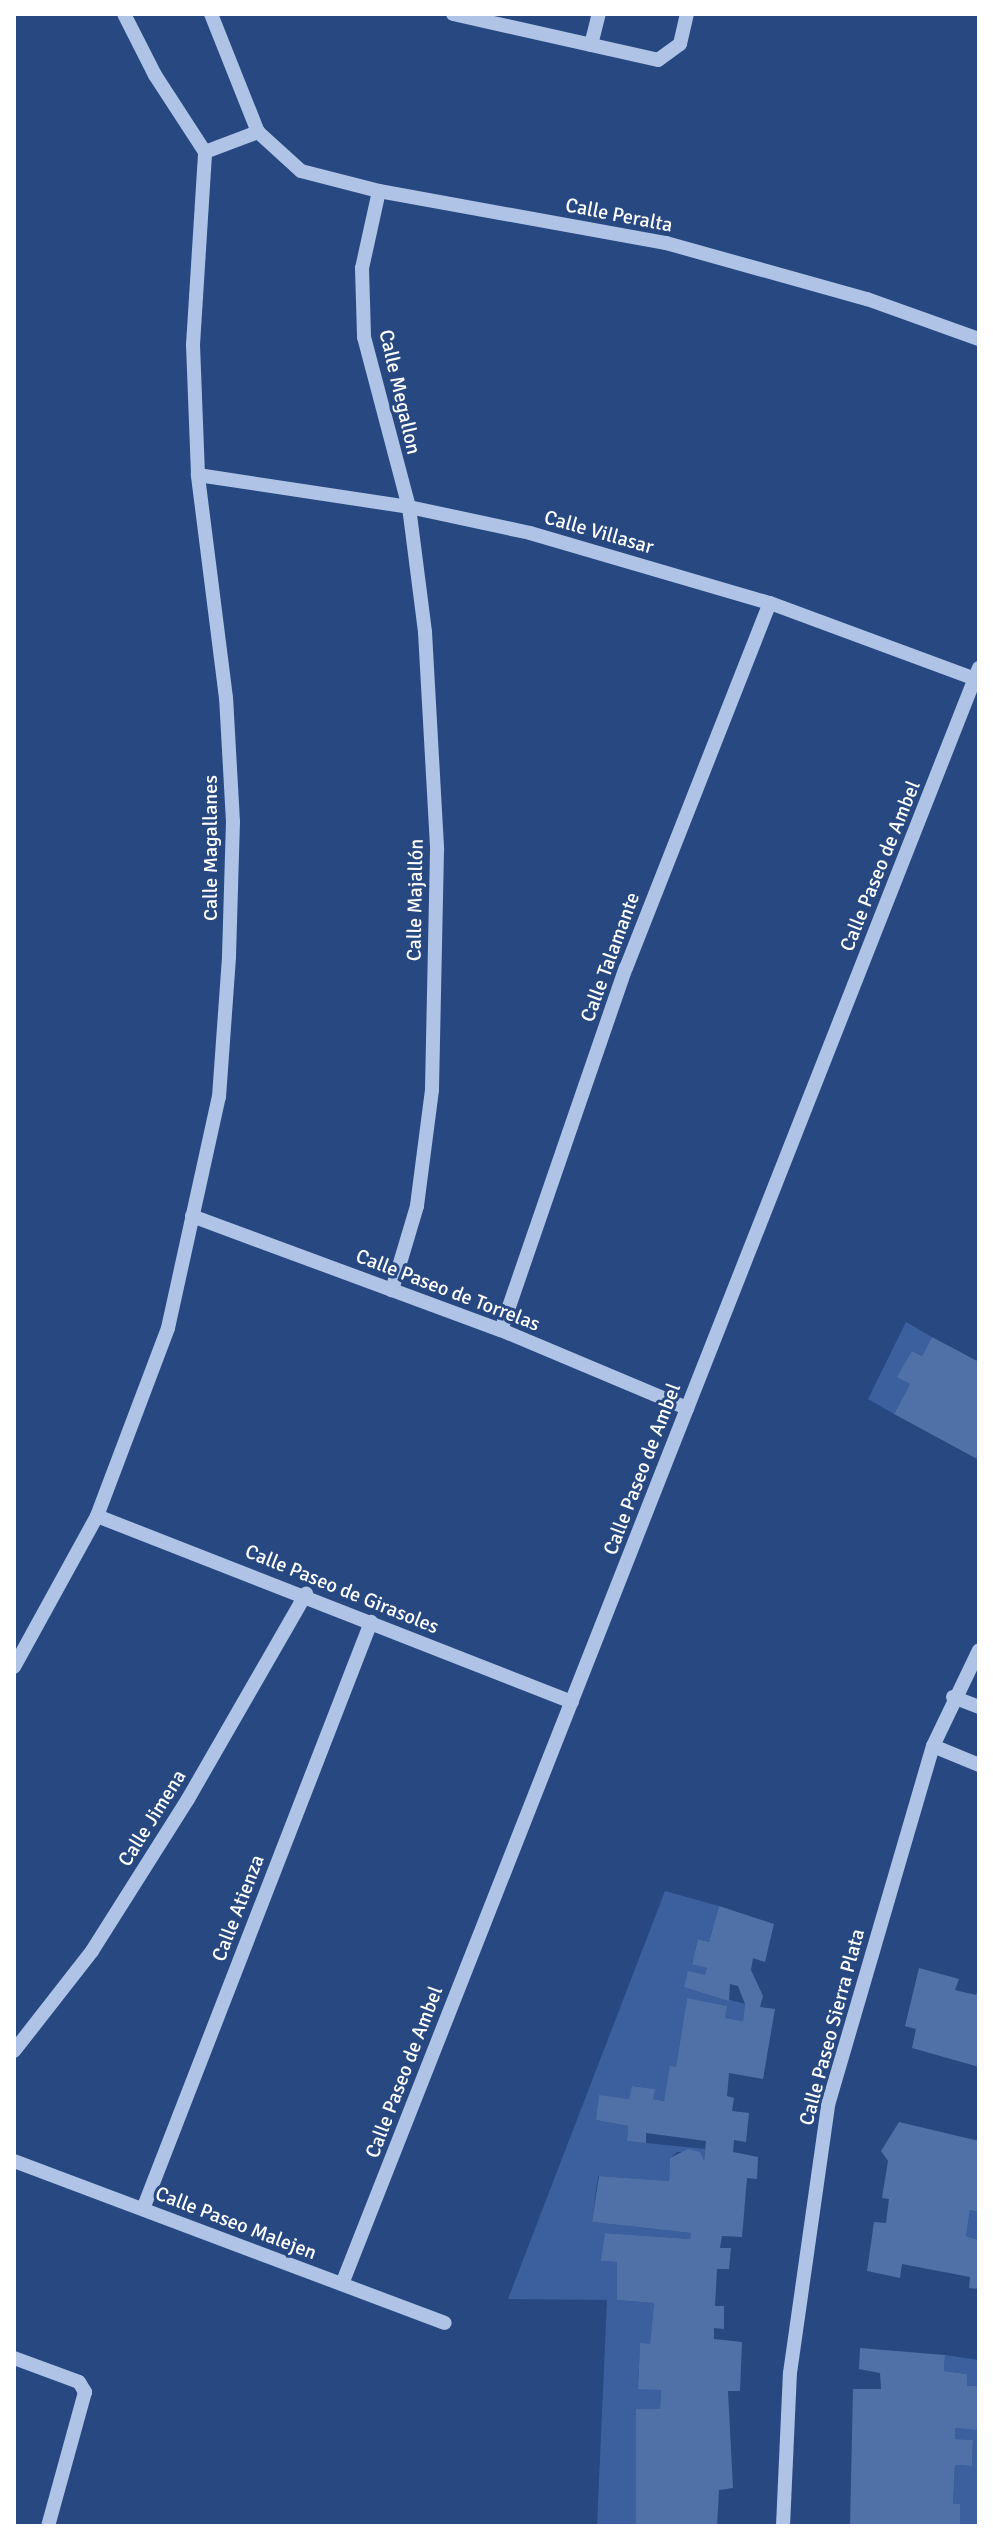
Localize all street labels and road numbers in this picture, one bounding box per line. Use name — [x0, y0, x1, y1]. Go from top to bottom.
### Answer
street label: Calle Peralta — [563, 193, 675, 237]
street label: Calle Megallon — [374, 327, 426, 457]
street label: Calle Villasar — [542, 505, 656, 559]
street label: Calle Magallanes — [198, 775, 222, 921]
street label: Calle Paseo de Ambel — [835, 777, 925, 955]
street label: Calle Majallón — [402, 839, 428, 961]
street label: Calle Talamante — [575, 889, 645, 1025]
street label: Calle Paseo de Torrelas — [353, 1244, 543, 1336]
street label: Calle Paseo de Ambel — [598, 1380, 686, 1558]
street label: Calle Paseo de Girasoles — [242, 1539, 442, 1639]
street label: Calle Jimena — [113, 1765, 191, 1871]
street label: Calle Atienza — [207, 1851, 269, 1965]
street label: Calle Paseo Sierra Plata — [794, 1926, 870, 2128]
street label: Calle Paseo de Ambel — [360, 1983, 448, 2161]
street label: Calle Paseo Malejen — [152, 2181, 320, 2265]

